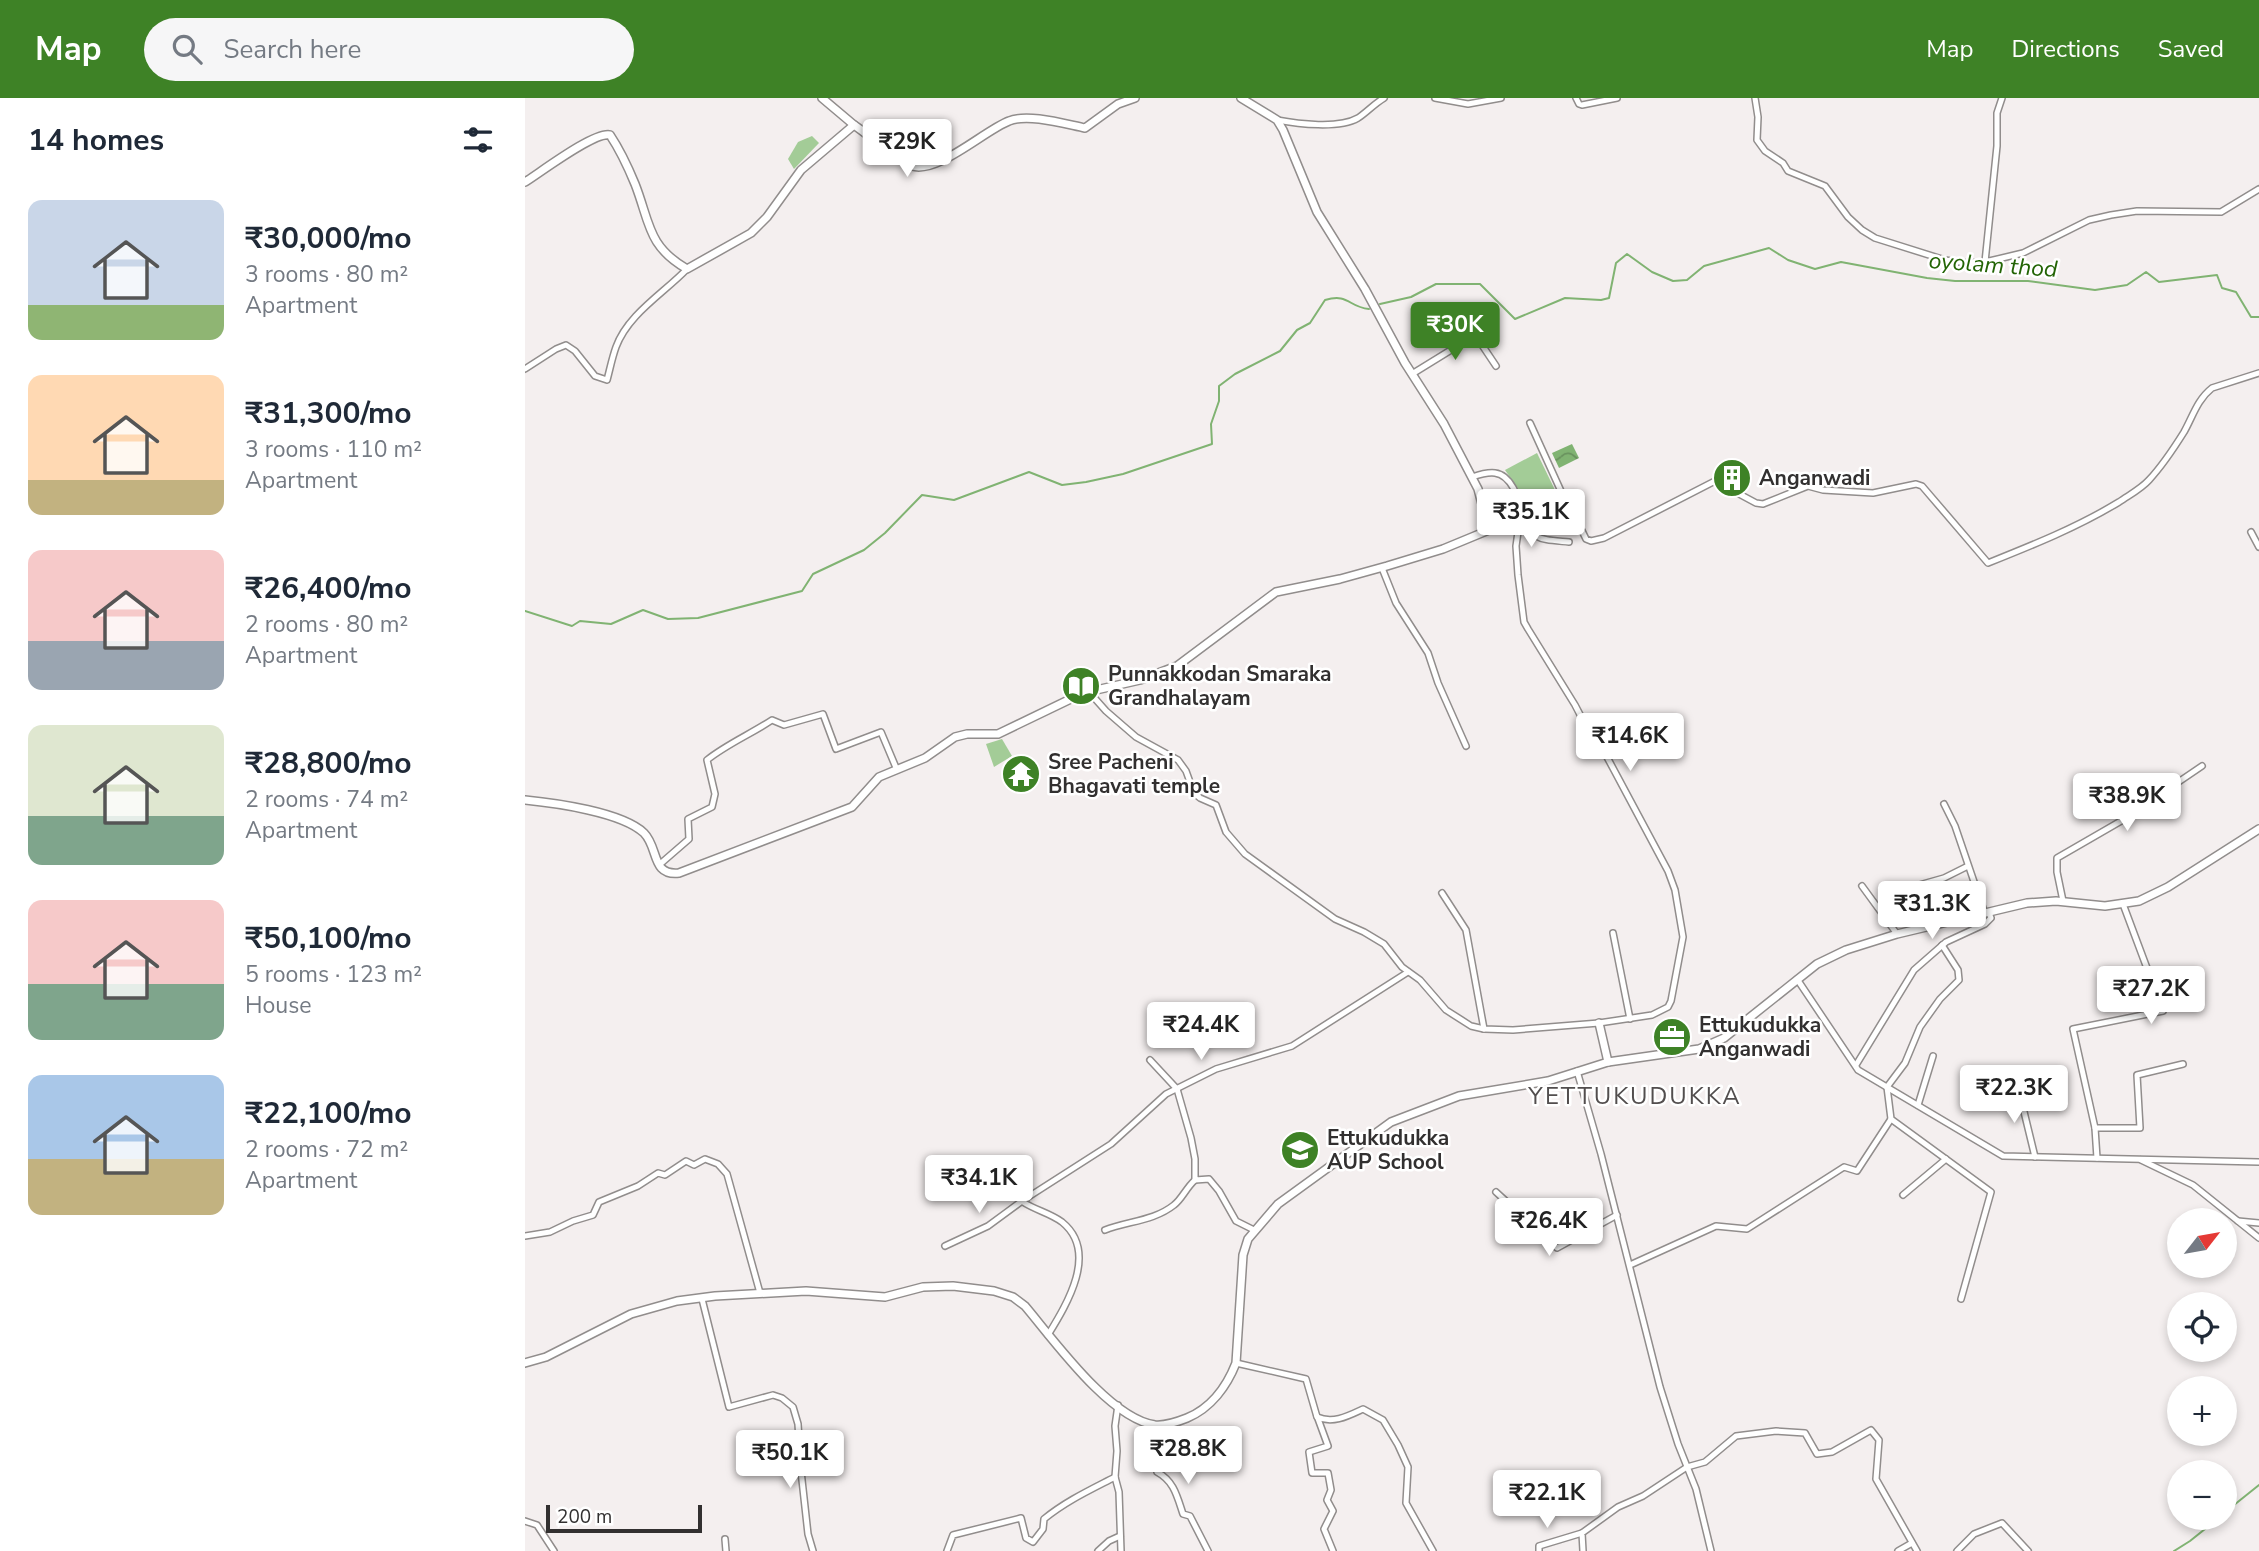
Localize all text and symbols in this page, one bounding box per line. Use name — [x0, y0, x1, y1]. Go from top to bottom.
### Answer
search box — [144, 18, 634, 81]
text: Map — [35, 27, 102, 72]
icon: search — [168, 30, 206, 68]
text: Search here — [224, 32, 361, 67]
text: Map — [1926, 33, 1973, 65]
text: Directions — [2011, 33, 2120, 65]
text: Saved — [2158, 33, 2224, 65]
text: 14 homes — [28, 120, 164, 161]
pin: ₹29K — [866, 120, 948, 179]
icon: filters — [459, 121, 497, 159]
text: ₹29K — [879, 126, 935, 157]
text: ₹30,000/mo — [245, 218, 412, 259]
icon: home — [84, 228, 168, 312]
water label: oyolam thod — [1928, 245, 2059, 285]
text: 3 rooms · 80 m² — [245, 259, 408, 290]
text: Apartment — [245, 290, 357, 321]
pin: ₹30K — [1414, 302, 1496, 362]
text: ₹30K — [1427, 309, 1483, 340]
text: ₹31,300/mo — [245, 393, 412, 434]
icon: home — [84, 403, 168, 487]
text: 3 rooms · 110 m² — [245, 434, 422, 465]
building icon: Anganwadi — [1711, 457, 1753, 499]
place label: Anganwadi — [1759, 464, 1870, 492]
text: Apartment — [245, 465, 357, 496]
pin: ₹35.1K — [1474, 490, 1588, 549]
text: ₹35.1K — [1493, 496, 1569, 527]
text: ₹26,400/mo — [245, 568, 412, 609]
icon: home — [84, 578, 168, 662]
text: 2 rooms · 80 m² — [245, 609, 408, 640]
text: Apartment — [245, 640, 357, 671]
place label: Punnakkodan Smaraka Grandhalayam — [1108, 660, 1332, 712]
library icon: Punnakkodan Smaraka Grandhalayam — [1060, 665, 1102, 707]
pin: ₹14.6K — [1573, 714, 1687, 773]
text: ₹14.6K — [1592, 720, 1668, 751]
text: ₹28,800/mo — [245, 743, 412, 784]
place label: Sree Pacheni Bhagavati temple — [1048, 748, 1220, 800]
icon: home — [84, 753, 168, 837]
temple icon: Sree Pacheni Bhagavati temple — [1000, 753, 1042, 795]
pin: ₹38.9K — [2070, 774, 2184, 833]
text: ₹38.9K — [2089, 780, 2165, 811]
text: 2 rooms · 74 m² — [245, 784, 408, 815]
text: Apartment — [245, 815, 357, 846]
pin: ₹31.3K — [1875, 882, 1989, 941]
text: ₹31.3K — [1894, 888, 1970, 919]
text: ₹50,100/mo — [245, 918, 412, 959]
icon: home — [84, 928, 168, 1012]
text: 5 rooms · 123 m² — [245, 959, 422, 990]
pin: ₹27.2K — [2094, 967, 2208, 1026]
text: ₹27.2K — [2113, 973, 2189, 1004]
text: House — [245, 990, 312, 1021]
pin: ₹24.4K — [1144, 1002, 1258, 1062]
text: ₹24.4K — [1163, 1009, 1239, 1040]
place label: Ettukudukka Anganwadi — [1699, 1011, 1821, 1063]
office icon: Ettukudukka Anganwadi — [1651, 1016, 1693, 1058]
pin: ₹22.3K — [1957, 1066, 2071, 1125]
text: ₹22.3K — [1976, 1072, 2052, 1103]
district label: YETTUKUDUKKA — [1527, 1080, 1742, 1112]
text: ₹22,100/mo — [245, 1093, 412, 1134]
icon: home — [84, 1103, 168, 1187]
place label: Ettukudukka AUP School — [1327, 1124, 1449, 1176]
school or university icon: Ettukudukka AUP School — [1279, 1129, 1321, 1171]
text: 2 rooms · 72 m² — [245, 1134, 408, 1165]
pin: ₹34.1K — [922, 1156, 1036, 1215]
text: ₹34.1K — [941, 1162, 1017, 1193]
text: Apartment — [245, 1165, 357, 1196]
pin: ₹26.4K — [1492, 1198, 1606, 1258]
text: ₹26.4K — [1511, 1205, 1587, 1236]
north arrow — [2167, 1208, 2237, 1278]
map controls — [2167, 1208, 2237, 1530]
button: locate — [2167, 1292, 2237, 1362]
button: + — [2167, 1376, 2237, 1446]
pin: ₹28.8K — [1131, 1426, 1245, 1486]
pin: ₹50.1K — [733, 1430, 847, 1490]
text: ₹28.8K — [1150, 1433, 1226, 1464]
text: ₹50.1K — [752, 1437, 828, 1468]
button: − — [2167, 1460, 2237, 1530]
pin: ₹22.1K — [1490, 1470, 1604, 1530]
text: ₹22.1K — [1509, 1477, 1585, 1508]
scale bar — [546, 1502, 702, 1534]
text: 200 m — [557, 1504, 612, 1530]

